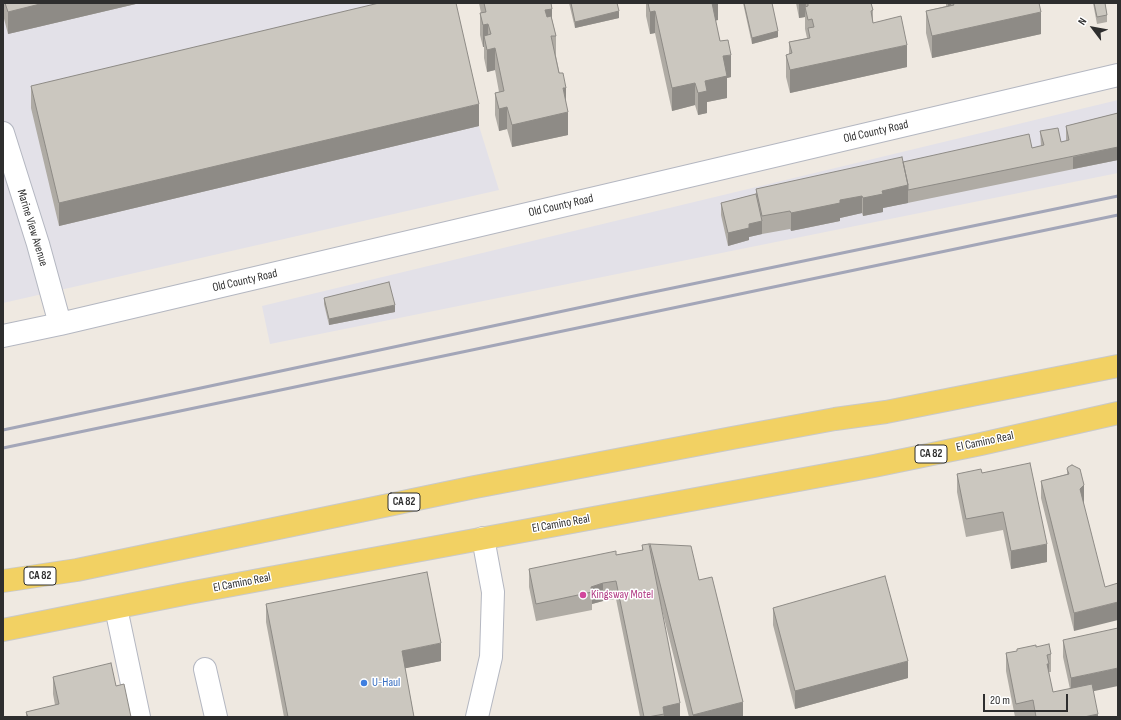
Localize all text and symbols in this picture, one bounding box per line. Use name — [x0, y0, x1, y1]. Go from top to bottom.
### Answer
north arrow — [1073, 8, 1113, 48]
text: N — [1075, 15, 1089, 27]
street label: Old County Road — [842, 118, 910, 146]
street label: Marine View Avenue — [13, 188, 51, 268]
street label: Old County Road — [527, 192, 595, 220]
street label: Old County Road — [211, 267, 279, 295]
street label: El Camino Real — [955, 429, 1015, 455]
road number: CA 82 — [915, 445, 947, 463]
road number: CA 82 — [388, 493, 420, 511]
street label: El Camino Real — [531, 512, 591, 536]
road number: CA 82 — [24, 567, 56, 585]
street label: El Camino Real — [212, 570, 272, 596]
place label: Kingsway Motel — [591, 588, 653, 602]
marker: Kingsway Motel — [578, 590, 588, 600]
place label: U-Haul — [372, 676, 400, 690]
marker: U-Haul — [359, 678, 369, 688]
scale bar — [985, 686, 1070, 712]
text: 20 m — [990, 693, 1010, 708]

